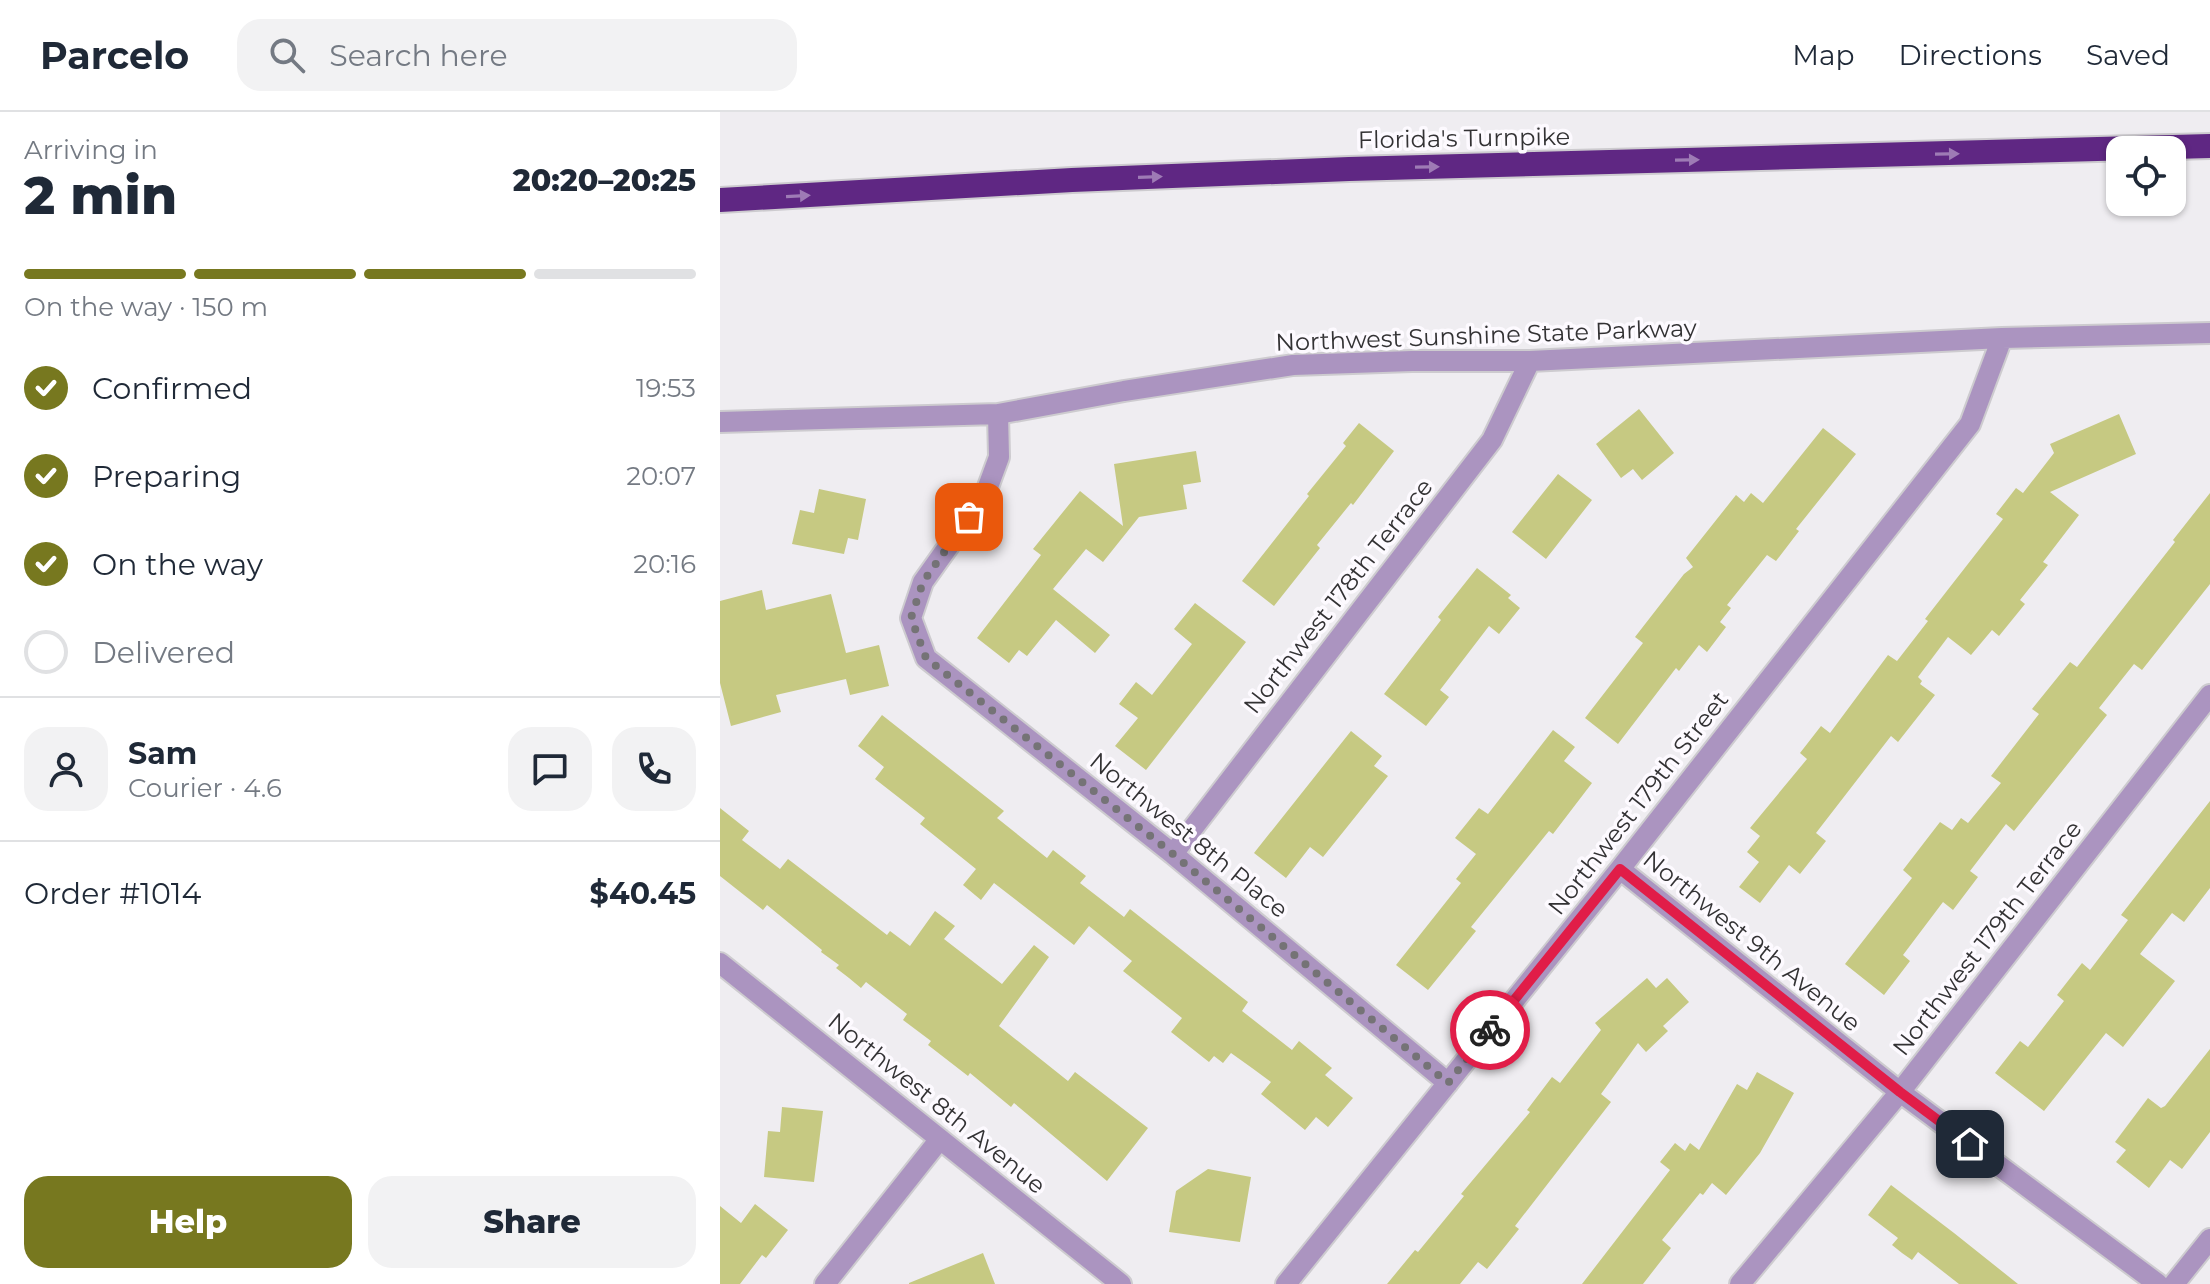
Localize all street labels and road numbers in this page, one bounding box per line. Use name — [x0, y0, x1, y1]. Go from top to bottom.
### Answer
street label: Florida's Turnpike — [1358, 122, 1570, 154]
street label: Northwest Sunshine State Parkway — [1275, 313, 1697, 357]
street label: Northwest 178th Terrace — [1237, 473, 1439, 719]
street label: Northwest 179th Street — [1542, 685, 1734, 921]
street label: Northwest 8th Place — [1084, 746, 1294, 924]
street label: Northwest 179th Terrace — [1886, 815, 2088, 1061]
street label: Northwest 9th Avenue — [1638, 844, 1866, 1038]
street label: Northwest 8th Avenue — [822, 1006, 1052, 1200]

